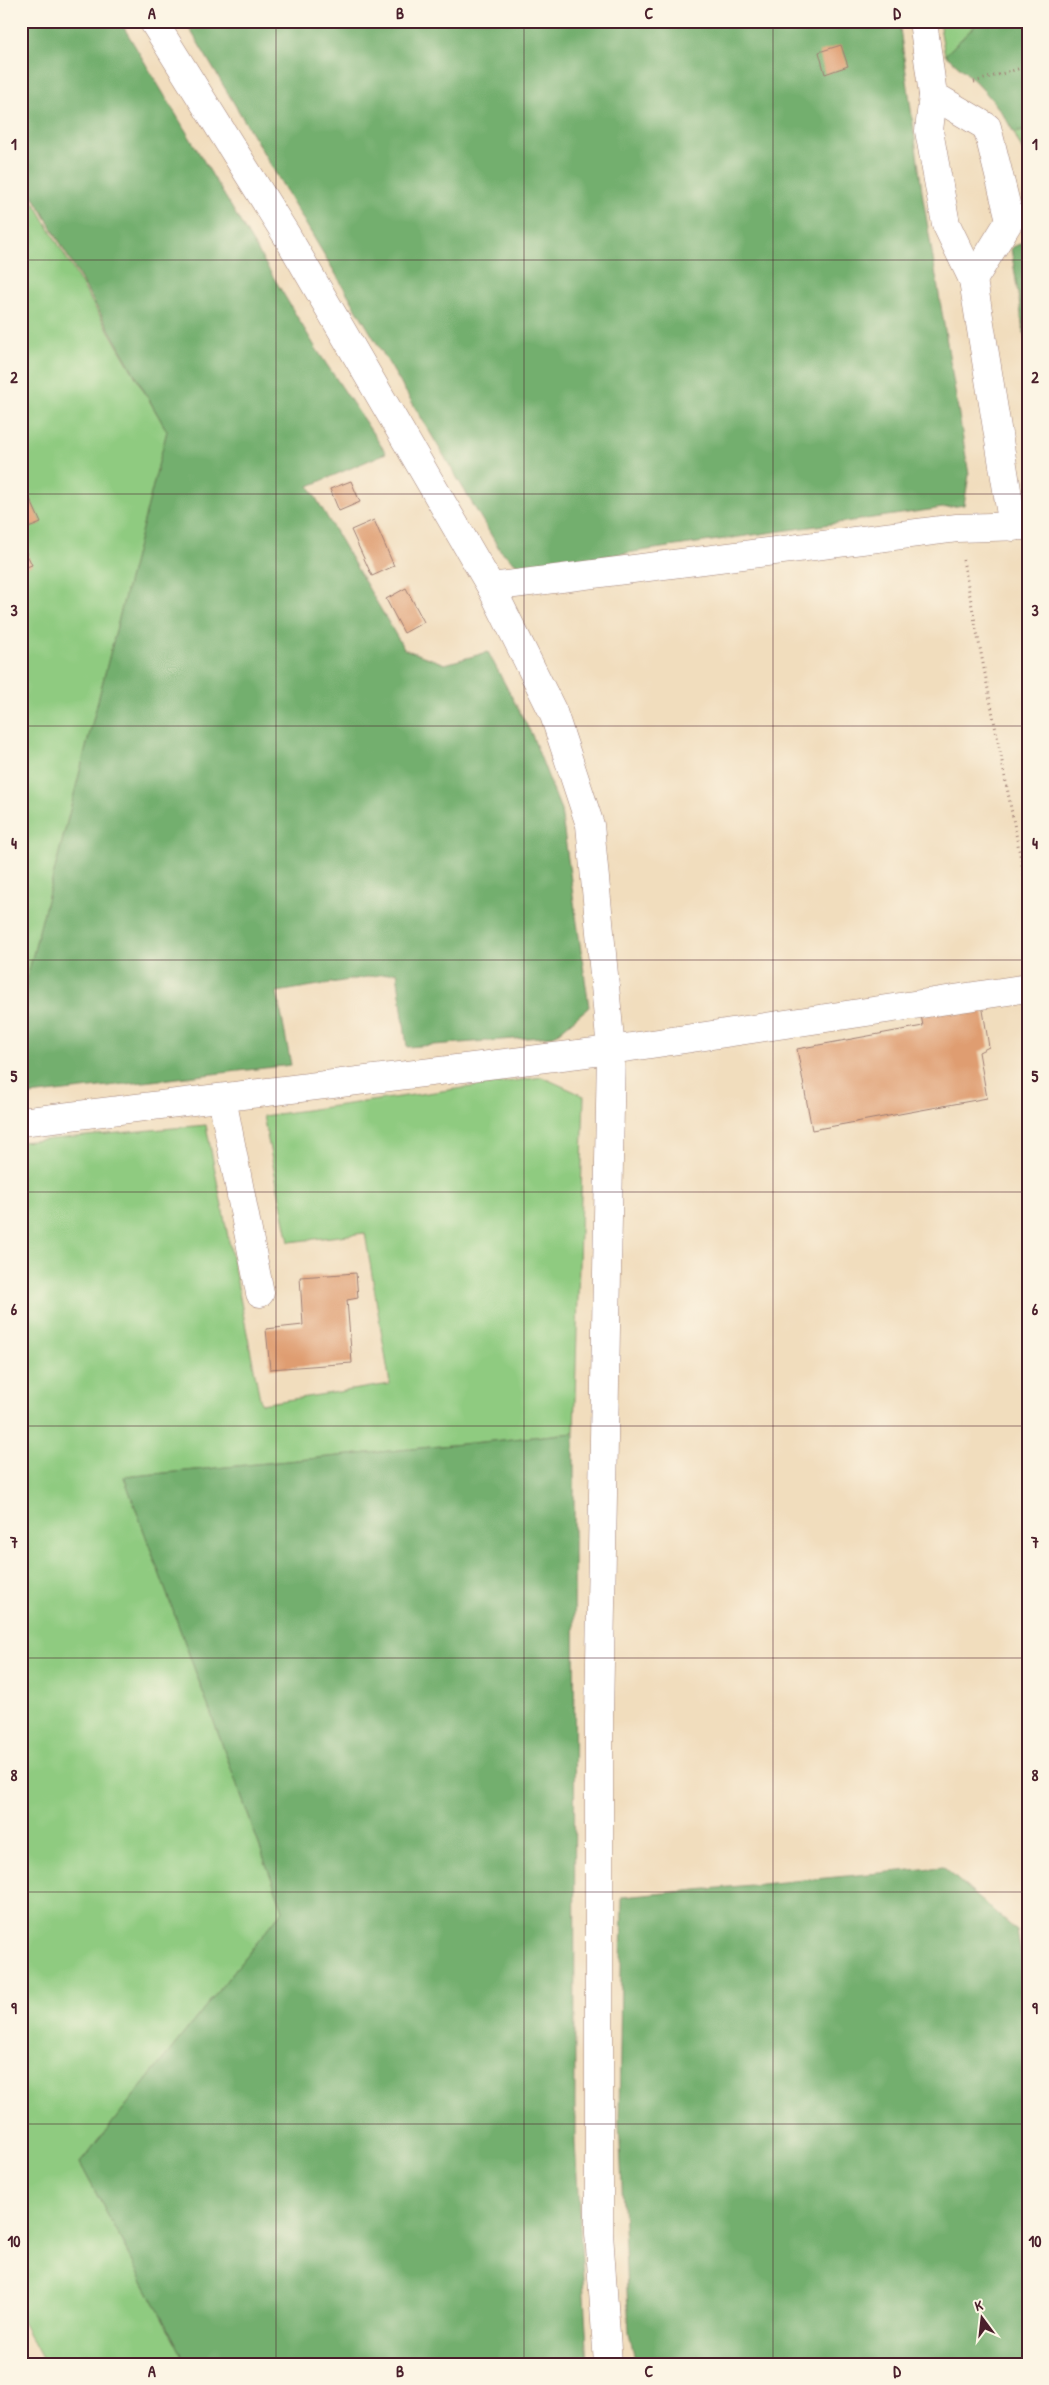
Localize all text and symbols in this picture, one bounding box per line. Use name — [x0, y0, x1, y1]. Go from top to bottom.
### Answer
text: A — [148, 2, 156, 24]
text: B — [396, 2, 404, 24]
text: C — [645, 2, 654, 24]
text: D — [893, 2, 901, 24]
text: 1 — [11, 133, 17, 155]
text: 1 — [1032, 133, 1038, 155]
text: 2 — [10, 366, 18, 388]
text: 2 — [1031, 366, 1039, 388]
text: 3 — [10, 599, 18, 621]
text: 3 — [1031, 599, 1039, 621]
text: 4 — [11, 832, 17, 854]
text: 4 — [1032, 832, 1038, 854]
text: 5 — [11, 1065, 18, 1087]
text: 5 — [1032, 1065, 1039, 1087]
text: 6 — [11, 1298, 18, 1320]
text: 6 — [1032, 1298, 1039, 1320]
text: 7 — [9, 1531, 18, 1553]
text: 7 — [1030, 1531, 1039, 1553]
text: 8 — [11, 1764, 18, 1786]
text: 8 — [1032, 1764, 1039, 1786]
text: 9 — [11, 1997, 17, 2019]
text: 9 — [1032, 1997, 1038, 2019]
text: 10 — [8, 2230, 20, 2252]
text: 10 — [1029, 2230, 1041, 2252]
north arrow — [956, 2292, 1006, 2342]
text: K — [973, 2295, 985, 2315]
text: A — [148, 2360, 156, 2382]
text: B — [396, 2360, 404, 2382]
text: C — [645, 2360, 654, 2382]
text: D — [893, 2360, 901, 2382]

